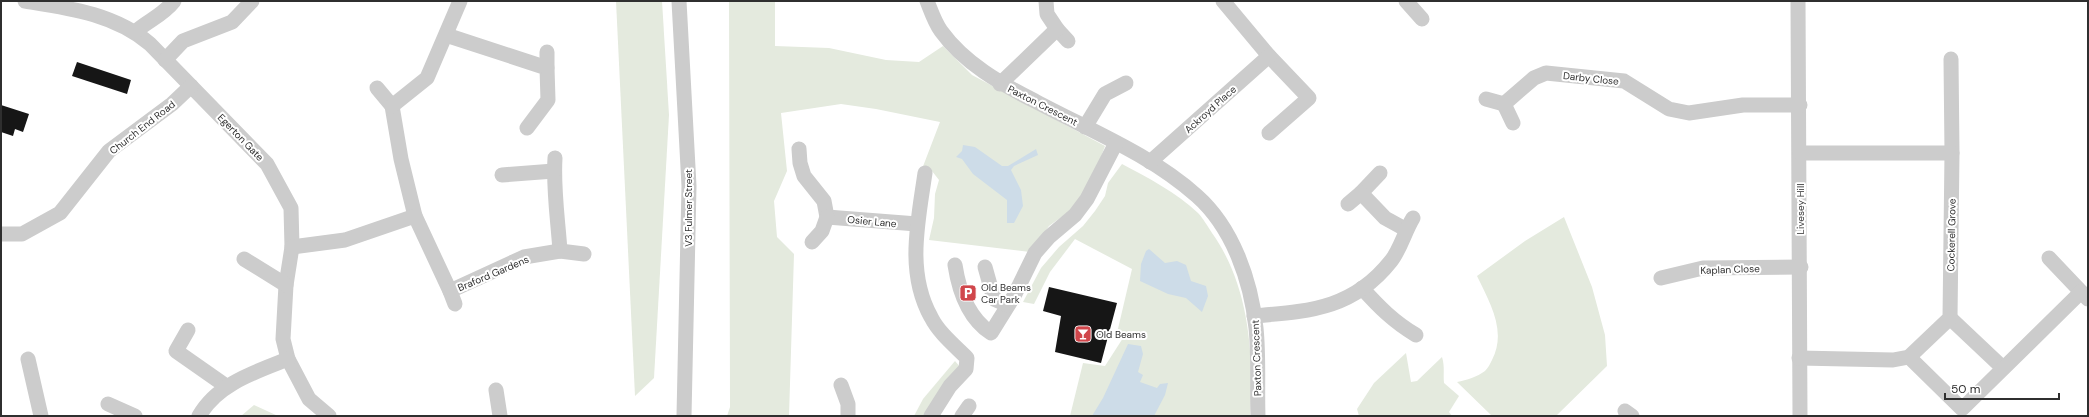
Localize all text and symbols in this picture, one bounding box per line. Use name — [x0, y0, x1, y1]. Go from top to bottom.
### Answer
street label: Darby Close — [1562, 69, 1620, 88]
street label: Paxton Crescent — [1006, 82, 1080, 129]
street label: Ackroyd Place — [1182, 83, 1239, 136]
street label: Church End Road — [107, 98, 178, 157]
street label: Egerton Gate — [215, 111, 267, 164]
street label: V3 Fulmer Street — [682, 169, 695, 247]
street label: Livesey Hill — [1794, 184, 1807, 234]
street label: Cockerell Grove — [1944, 198, 1959, 272]
street label: Osier Lane — [847, 213, 897, 230]
street label: Braford Gardens — [456, 253, 531, 294]
street label: Kaplan Close — [1700, 262, 1760, 277]
place label: Old Beams Car Park — [981, 281, 1031, 306]
parking icon: Old Beams Car Park — [958, 283, 978, 303]
street label: Paxton Crescent — [1249, 319, 1264, 396]
bar icon: Old Beams — [1073, 324, 1093, 344]
place label: Old Beams — [1096, 328, 1146, 341]
scale bar — [1945, 375, 2059, 401]
text: 50 m — [1951, 381, 1980, 397]

